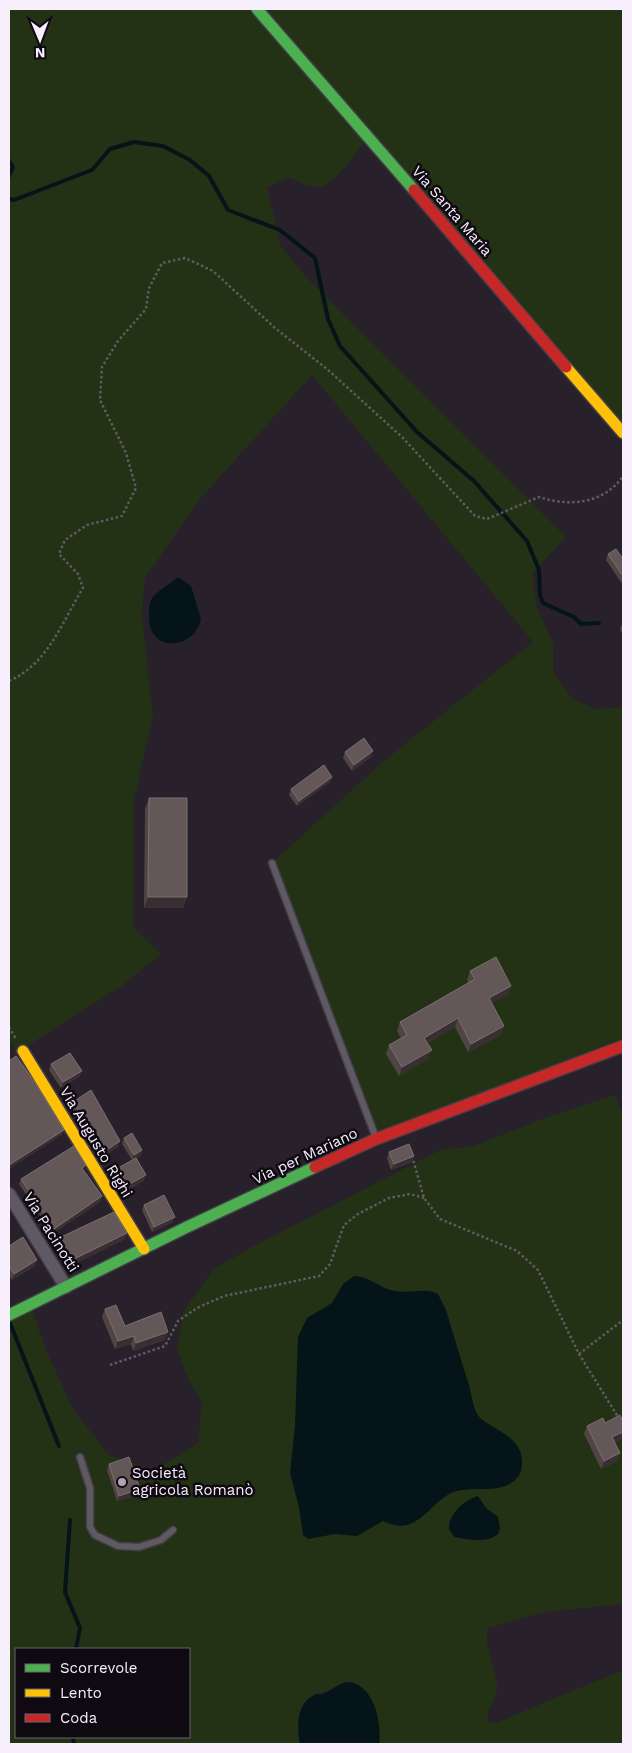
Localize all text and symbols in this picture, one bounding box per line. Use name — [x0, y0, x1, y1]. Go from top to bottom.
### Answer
north arrow — [15, 15, 65, 65]
text: N — [35, 45, 46, 61]
street label: Via Santa Maria — [408, 162, 496, 260]
street label: Via Augusto Righi — [56, 1083, 136, 1201]
street label: Via per Mariano — [250, 1124, 360, 1188]
street label: Via Pacinotti — [19, 1189, 83, 1275]
place label: Società agricola Romanò — [132, 1464, 254, 1499]
marker: Società agricola Romanò — [116, 1476, 128, 1488]
legend — [15, 1648, 190, 1738]
text: Scorrevole — [60, 1659, 138, 1677]
text: Lento — [60, 1684, 102, 1702]
text: Coda — [60, 1709, 98, 1727]

